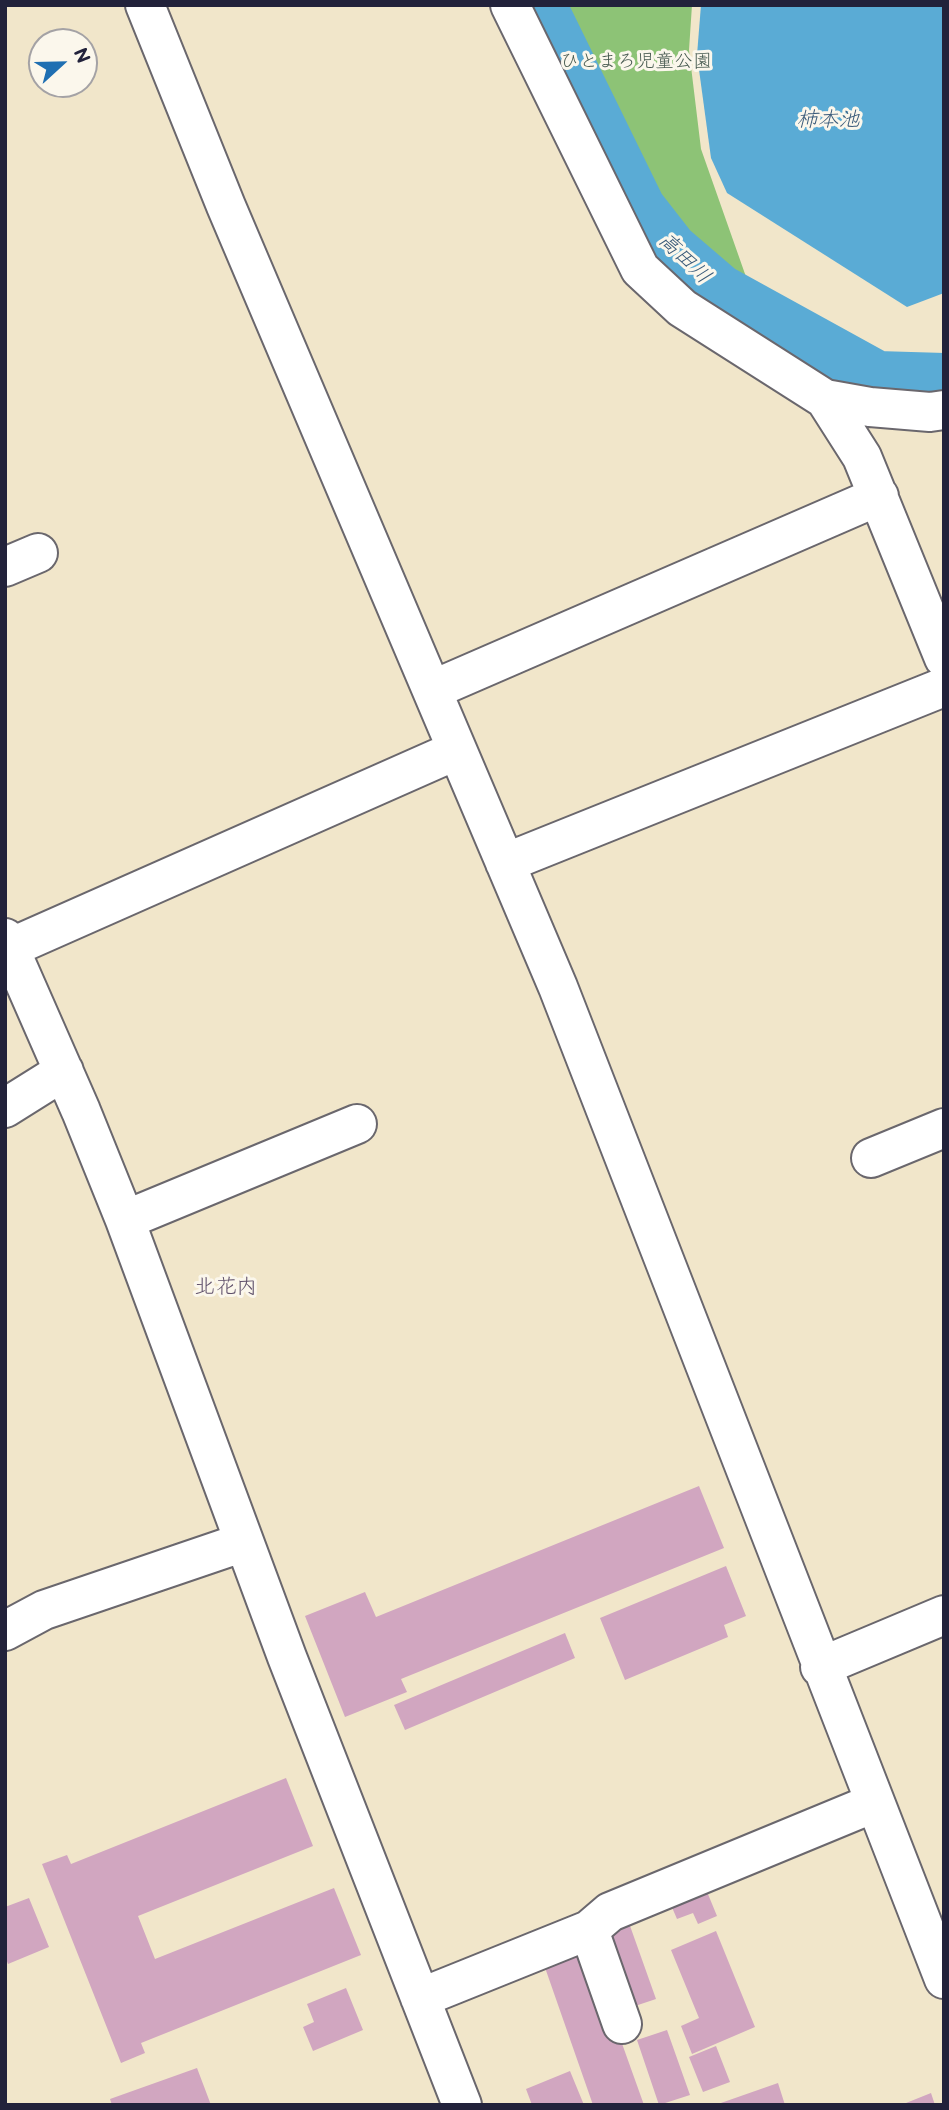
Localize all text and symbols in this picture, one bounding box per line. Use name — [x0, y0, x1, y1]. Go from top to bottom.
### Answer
north arrow — [28, 28, 98, 98]
text: N — [68, 45, 94, 67]
park label: ひとまろ児童公園 — [560, 51, 712, 73]
water label: 柿本池 — [797, 108, 859, 134]
water label: 高田川 — [653, 228, 715, 290]
district label: 北花内 — [195, 1275, 257, 1301]

